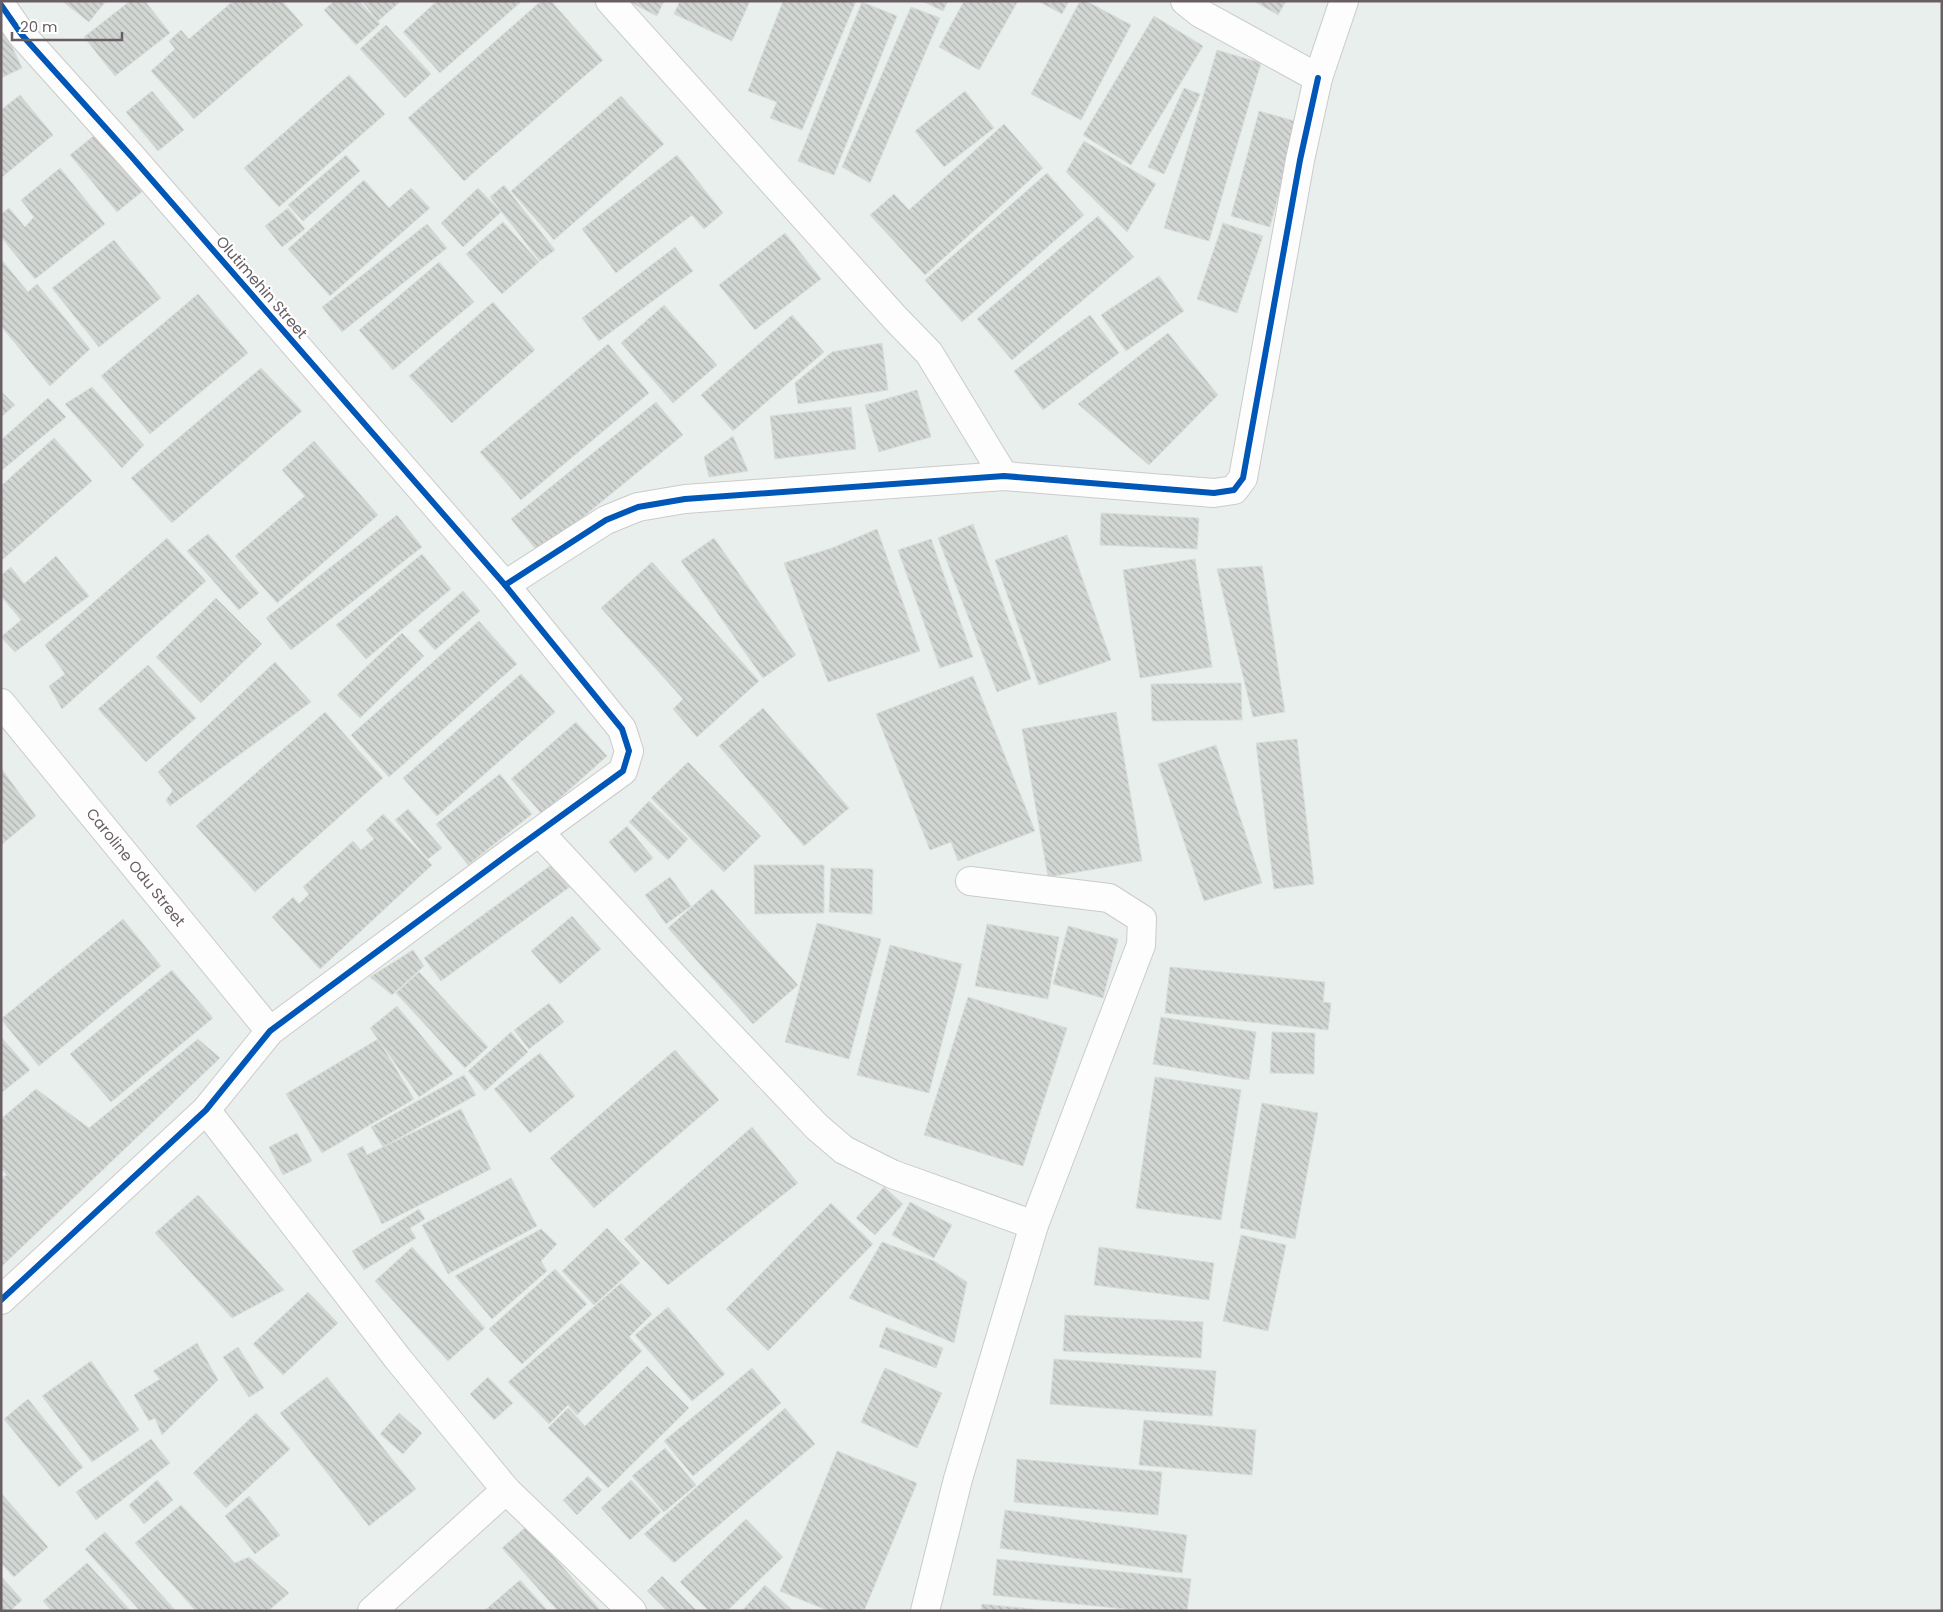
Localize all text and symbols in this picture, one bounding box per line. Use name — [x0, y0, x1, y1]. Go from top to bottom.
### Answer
scale bar — [12, 10, 122, 42]
text: 20 m — [20, 16, 58, 37]
street label: Olutimehin Street — [211, 231, 313, 343]
street label: Caroline Odu Street — [82, 803, 190, 931]

